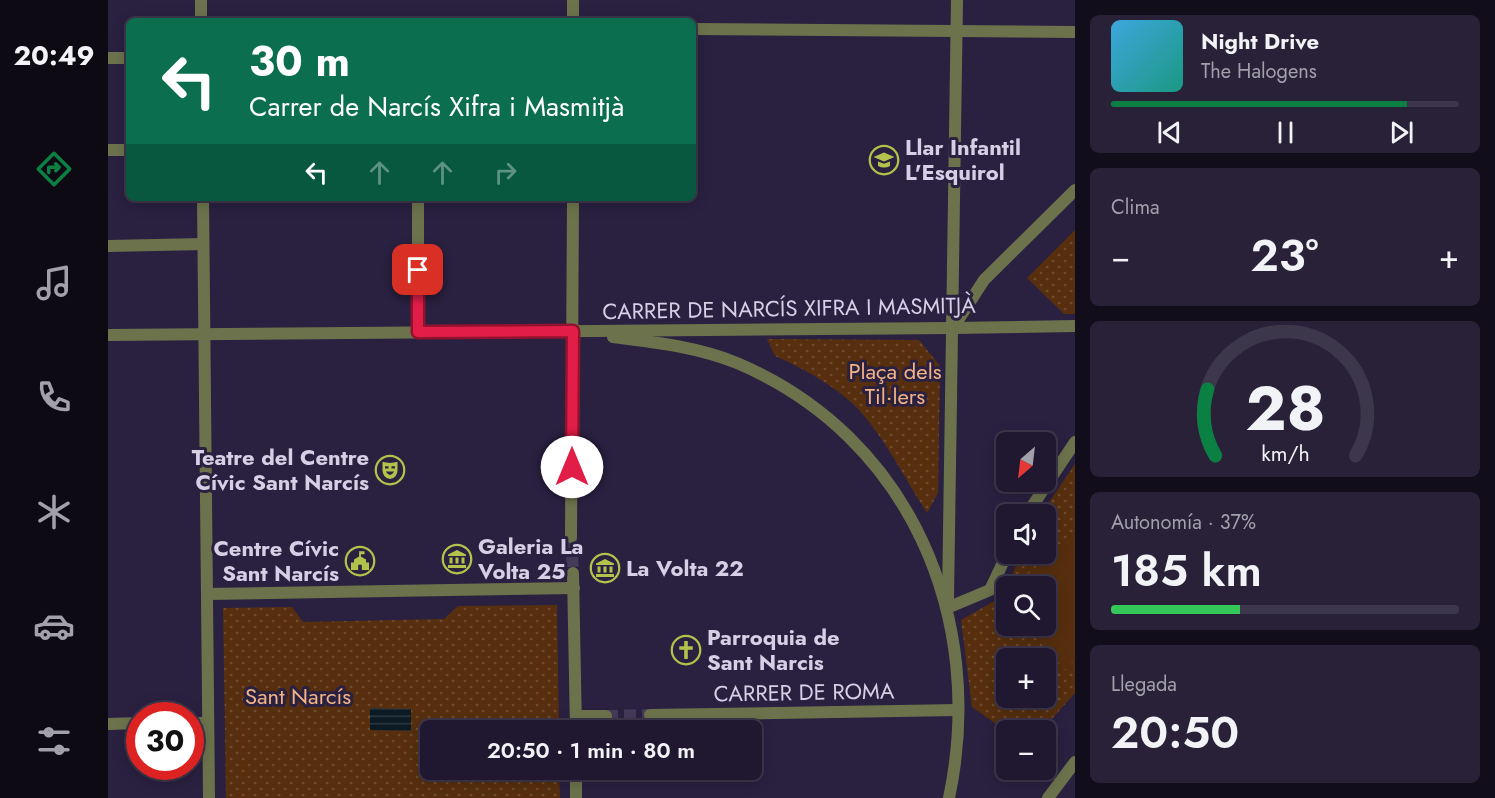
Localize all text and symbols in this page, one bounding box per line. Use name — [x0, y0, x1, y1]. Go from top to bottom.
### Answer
text: Night Drive — [1201, 25, 1319, 57]
text: 30 m — [249, 31, 350, 92]
text: 20:49 — [13, 36, 95, 75]
icon: left — [150, 42, 228, 120]
text: The Halogens — [1201, 57, 1317, 86]
text: Carrer de Narcís Xifra i Masmitjà — [249, 87, 624, 126]
icon: previous — [1153, 116, 1186, 149]
icon: pause — [1269, 116, 1302, 149]
icon: next — [1385, 116, 1418, 149]
place label: Llar Infantil L'Esquirol — [905, 131, 1021, 188]
school or university icon: Llar Infantil L'Esquirol — [868, 144, 900, 176]
icon: directions — [33, 148, 75, 190]
icon: left — [300, 156, 333, 189]
icon: ahead — [363, 156, 396, 189]
icon: ahead — [426, 156, 459, 189]
icon: right — [489, 156, 522, 189]
text: Clima — [1111, 193, 1160, 222]
text: 23° — [1250, 223, 1319, 288]
text: − — [1111, 233, 1130, 280]
text: + — [1439, 233, 1459, 280]
pin — [392, 244, 443, 295]
icon: arrive — [401, 253, 434, 286]
icon: music — [33, 262, 75, 304]
street label: CARRER DE NARCÍS XIFRA I MASMITJÀ — [602, 289, 976, 327]
park label: Plaça dels Til·lers — [848, 355, 942, 412]
text: 28 — [1245, 363, 1325, 453]
icon: phone — [33, 376, 75, 418]
north arrow — [996, 432, 1056, 492]
map controls — [996, 432, 1056, 780]
position arrow — [540, 435, 604, 499]
text: km/h — [1261, 438, 1309, 469]
place label: Teatre del Centre Cívic Sant Narcís — [192, 441, 369, 498]
theatre icon: Teatre del Centre Cívic Sant Narcís — [374, 454, 406, 486]
icon: climate — [33, 491, 75, 533]
button: sound — [996, 504, 1056, 564]
text: Autonomía · 37% — [1111, 508, 1256, 537]
place label: Galeria La Volta 25 — [477, 530, 583, 587]
place label: Centre Cívic Sant Narcís — [213, 532, 339, 589]
text: 185 km — [1111, 538, 1262, 603]
museum icon: Galeria La Volta 25 — [441, 543, 473, 575]
public building icon: Centre Cívic Sant Narcís — [344, 545, 376, 577]
museum icon: La Volta 22 — [589, 552, 621, 584]
place label: La Volta 22 — [626, 552, 744, 584]
button: search — [996, 576, 1056, 636]
icon: car — [33, 605, 75, 647]
place label: Parroquia de Sant Narcis — [707, 621, 840, 678]
church icon: Parroquia de Sant Narcis — [670, 634, 702, 666]
button: + — [996, 648, 1056, 708]
text: Llegada — [1111, 670, 1177, 699]
street label: CARRER DE ROMA — [713, 674, 895, 710]
park label: Sant Narcís — [245, 680, 351, 712]
text: 20:50 — [1111, 700, 1239, 765]
speed limit sign: 30 — [126, 702, 204, 780]
icon: filters — [33, 720, 75, 762]
button: − — [996, 720, 1056, 780]
text: 20:50 · 1 min · 80 m — [487, 734, 695, 766]

